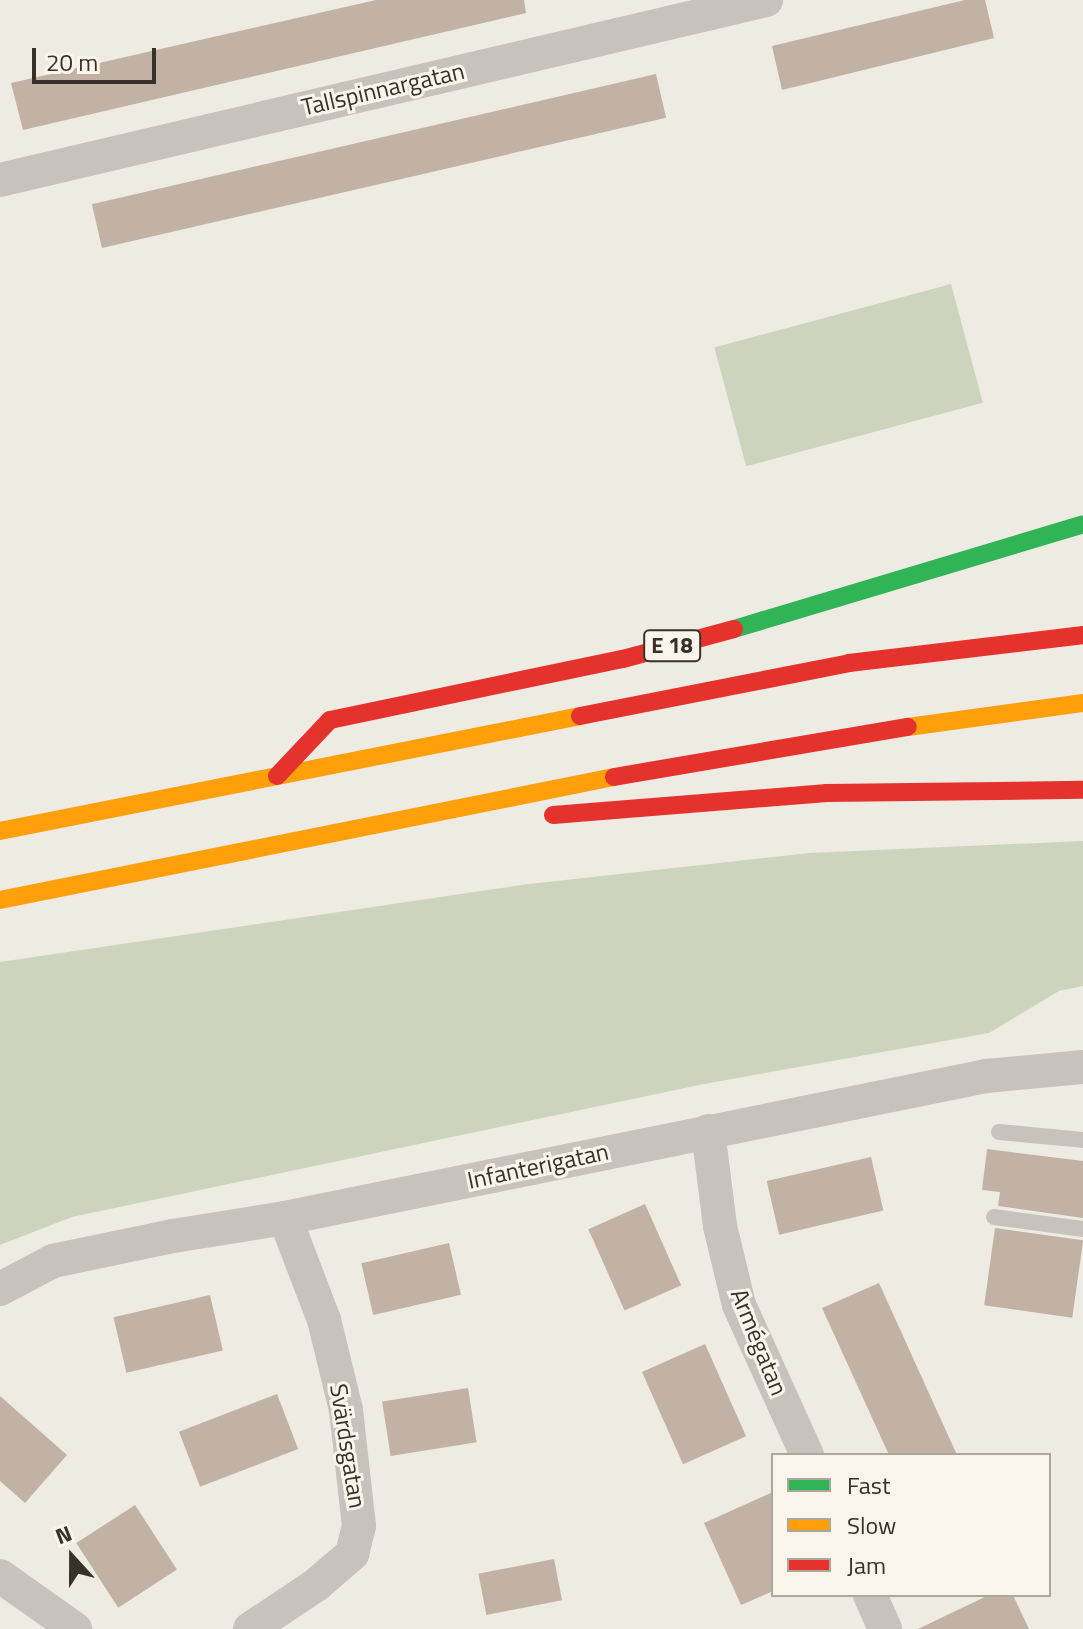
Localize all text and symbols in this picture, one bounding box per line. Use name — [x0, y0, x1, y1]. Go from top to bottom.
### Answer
scale bar — [36, 32, 160, 82]
text: 20 m — [46, 44, 98, 80]
street label: Tallspinnargatan — [299, 56, 467, 122]
road number: E 18 — [642, 628, 702, 664]
street label: Infanterigatan — [465, 1137, 611, 1195]
street label: Armégatan — [725, 1284, 793, 1400]
street label: Svärdsgatan — [324, 1382, 372, 1510]
legend — [771, 1453, 1051, 1597]
text: Fast — [847, 1467, 890, 1503]
text: Slow — [847, 1507, 896, 1543]
text: N — [50, 1516, 77, 1553]
north arrow — [32, 1517, 112, 1597]
text: Jam — [847, 1547, 886, 1583]

